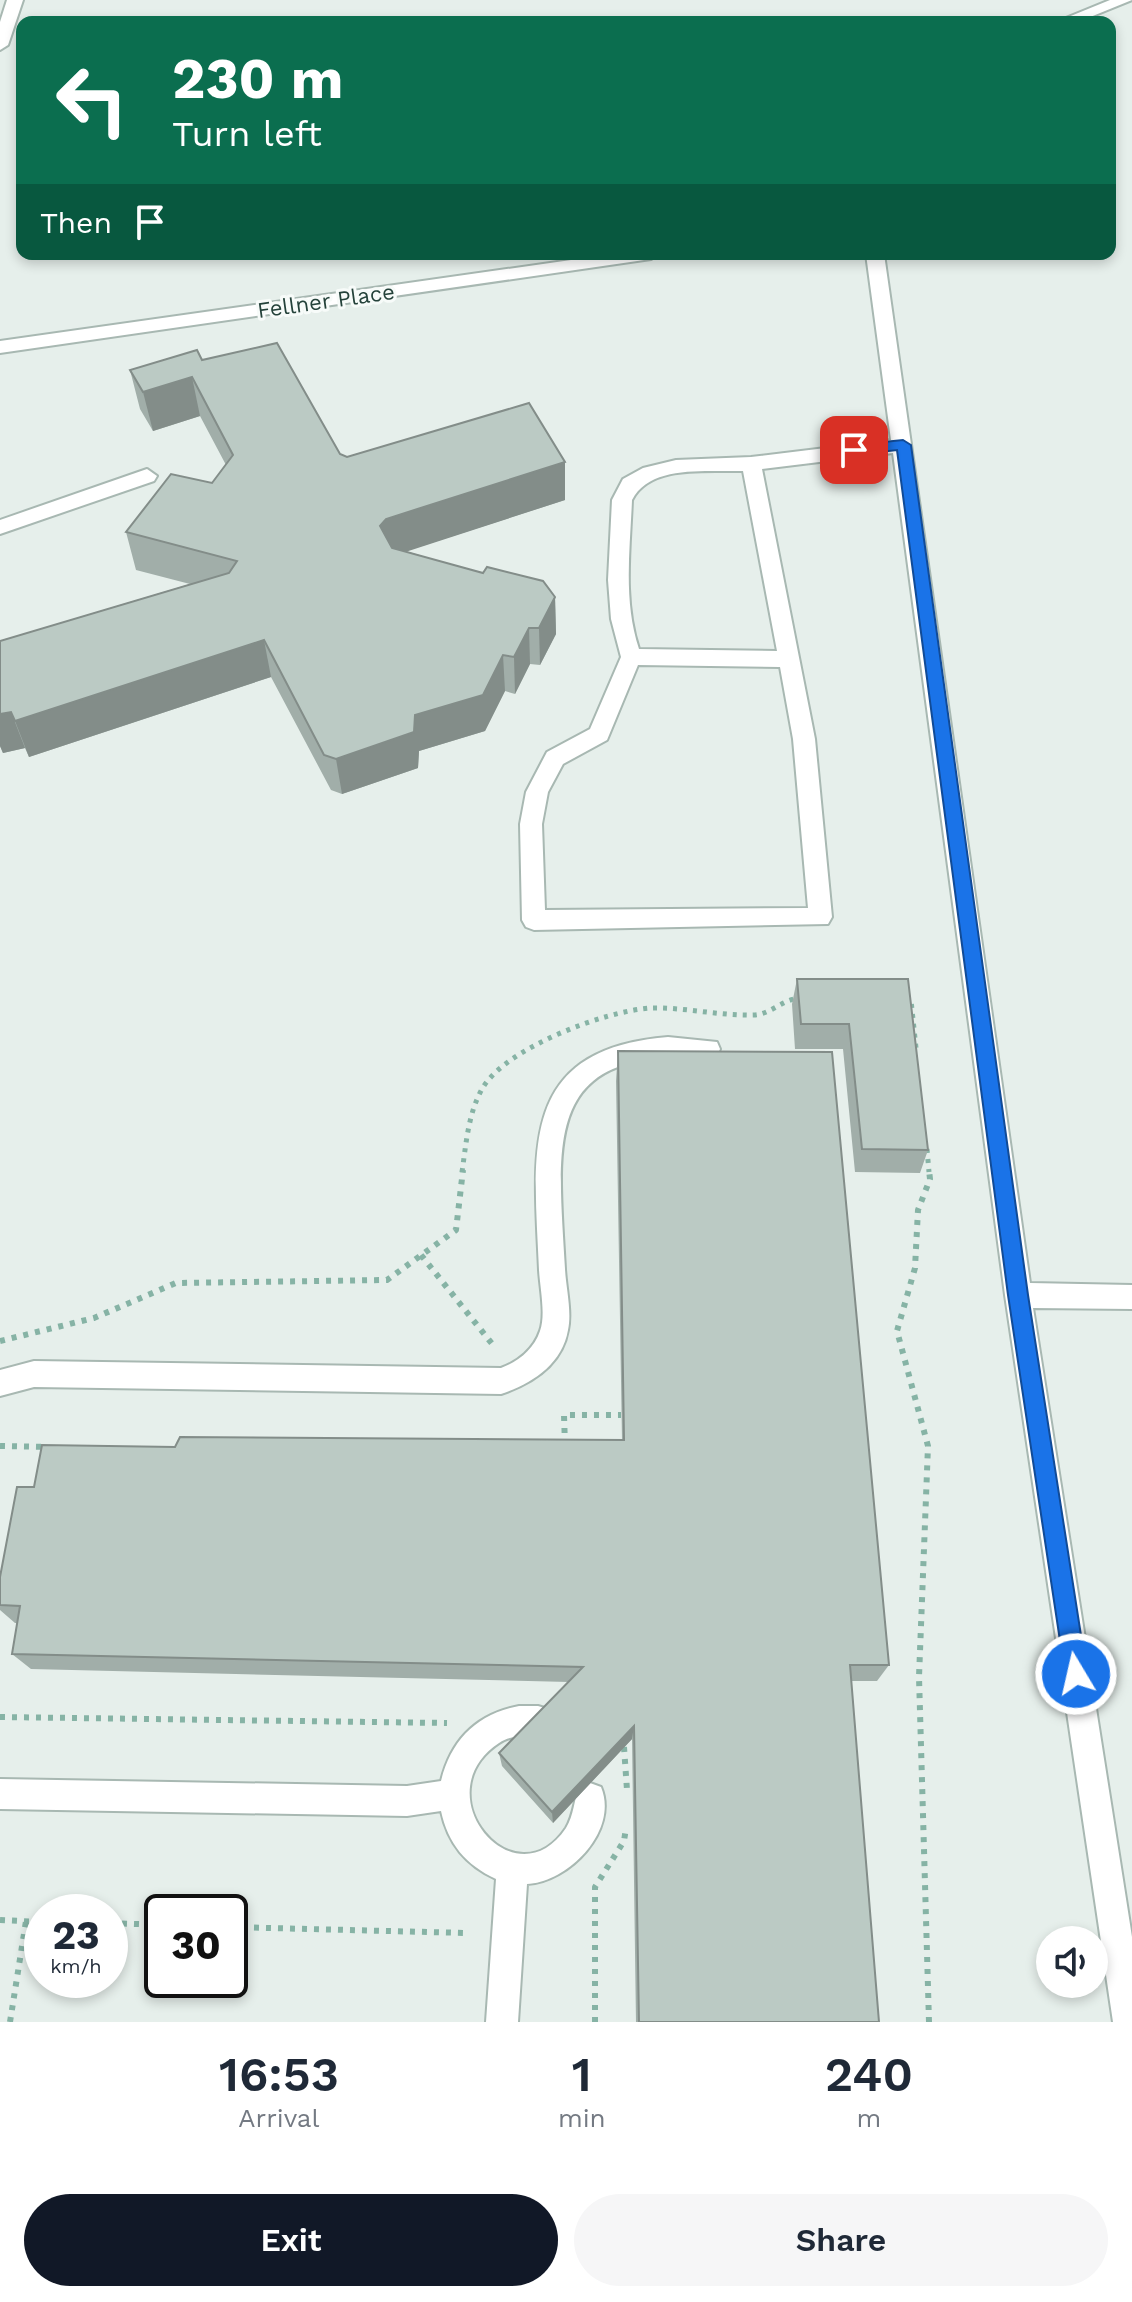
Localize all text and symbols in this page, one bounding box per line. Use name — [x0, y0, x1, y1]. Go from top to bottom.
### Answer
text: 230 m — [172, 46, 343, 112]
icon: left — [40, 48, 144, 152]
text: Turn left — [172, 113, 322, 155]
icon: arrive — [128, 200, 172, 244]
text: Then — [40, 205, 112, 240]
street label: Fellner Place — [256, 279, 396, 323]
pin — [820, 416, 888, 484]
icon: arrive — [832, 428, 876, 472]
position arrow — [1034, 1632, 1118, 1716]
speed limit sign: 30 — [144, 1894, 248, 1998]
text: 23 — [52, 1912, 100, 1959]
map controls — [1036, 1926, 1108, 1998]
button: sound — [1036, 1926, 1108, 1998]
text: km/h — [50, 1954, 102, 1978]
text: 16:53 — [219, 2046, 339, 2103]
text: 1 — [572, 2046, 592, 2103]
text: 240 — [825, 2046, 913, 2103]
text: Arrival — [238, 2103, 320, 2133]
text: min — [558, 2103, 606, 2133]
text: m — [856, 2103, 881, 2133]
button: Exit — [24, 2194, 558, 2286]
button: Share — [574, 2194, 1108, 2286]

